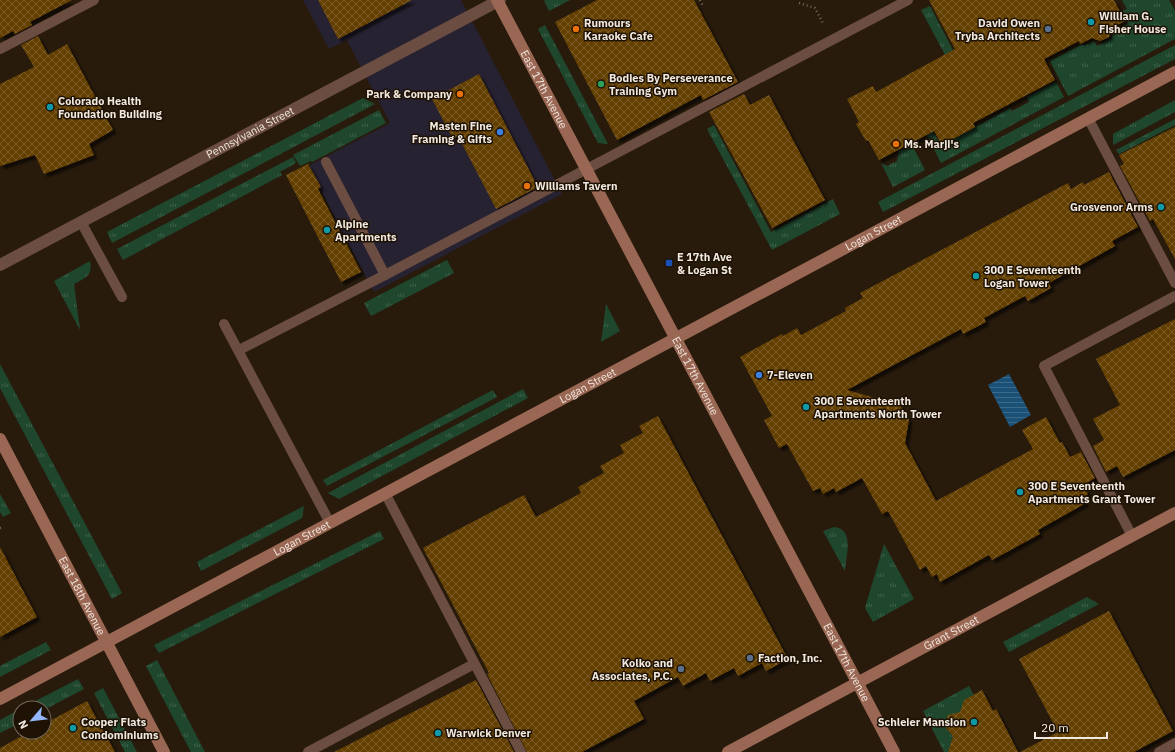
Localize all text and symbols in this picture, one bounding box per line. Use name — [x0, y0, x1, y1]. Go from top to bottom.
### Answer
place label: William G. Fisher House — [1099, 9, 1166, 36]
place label: Rumours Karaoke Cafe — [584, 16, 653, 43]
place label: David Owen Tryba Architects — [955, 16, 1040, 43]
marker: William G. Fisher House — [1086, 17, 1096, 27]
marker: Rumours Karaoke Cafe — [571, 24, 581, 34]
marker: David Owen Tryba Architects — [1043, 24, 1053, 34]
street label: East 17th Avenue — [518, 48, 571, 131]
place label: Bodies By Perseverance Training Gym — [609, 71, 733, 98]
marker: Bodies By Perseverance Training Gym — [596, 79, 606, 89]
place label: Park & Company — [366, 87, 452, 101]
marker: Park & Company — [455, 89, 465, 99]
place label: Colorado Health Foundation Building — [58, 94, 163, 121]
marker: Colorado Health Foundation Building — [45, 102, 55, 112]
street label: Pennsylvania Street — [204, 103, 297, 161]
place label: Masten Fine Framing & Gifts — [412, 119, 492, 146]
marker: Masten Fine Framing & Gifts — [495, 127, 505, 137]
place label: Ms. Marji's — [904, 137, 959, 151]
marker: Ms. Marji's — [891, 139, 901, 149]
place label: Williams Tavern — [535, 179, 618, 193]
marker: Williams Tavern — [522, 181, 532, 191]
place label: Grosvenor Arms — [1070, 200, 1153, 214]
marker: Grosvenor Arms — [1156, 202, 1166, 212]
street label: Logan Street — [843, 212, 904, 254]
place label: Alpine Apartments — [335, 217, 397, 244]
marker: Alpine Apartments — [322, 225, 332, 235]
place label: E 17th Ave & Logan St — [677, 250, 732, 277]
marker: E 17th Ave & Logan St — [664, 258, 674, 268]
place label: 300 E Seventeenth Logan Tower — [984, 263, 1081, 290]
marker: 300 E Seventeenth Logan Tower — [971, 271, 981, 281]
street label: East 17th Avenue — [669, 334, 722, 417]
street label: Logan Street — [557, 365, 618, 406]
place label: 7-Eleven — [767, 368, 813, 382]
marker: 7-Eleven — [754, 370, 764, 380]
place label: 300 E Seventeenth Apartments North Tower — [814, 394, 942, 421]
marker: 300 E Seventeenth Apartments North Tower — [801, 402, 811, 412]
place label: 300 E Seventeenth Apartments Grant Tower — [1028, 479, 1156, 506]
marker: 300 E Seventeenth Apartments Grant Tower — [1015, 487, 1025, 497]
street label: Logan Street — [271, 517, 333, 559]
street label: East 18th Avenue — [56, 554, 108, 637]
street label: Grant Street — [921, 612, 981, 653]
street label: East 17th Avenue — [820, 621, 873, 704]
place label: Faction, Inc. — [758, 651, 822, 665]
marker: Faction, Inc. — [745, 653, 755, 663]
place label: Kolko and Associates, P.C. — [592, 656, 673, 683]
marker: Kolko and Associates, P.C. — [676, 664, 686, 674]
north arrow — [12, 700, 52, 740]
scale bar — [1035, 714, 1107, 740]
place label: Cooper Flats Condominiums — [81, 715, 159, 742]
place label: Schleier Mansion — [878, 715, 966, 729]
marker: Schleier Mansion — [969, 717, 979, 727]
text: N — [15, 718, 31, 731]
text: 20 m — [1041, 720, 1069, 735]
marker: Cooper Flats Condominiums — [68, 723, 78, 733]
place label: Warwick Denver — [446, 726, 531, 740]
marker: Warwick Denver — [433, 728, 443, 738]

